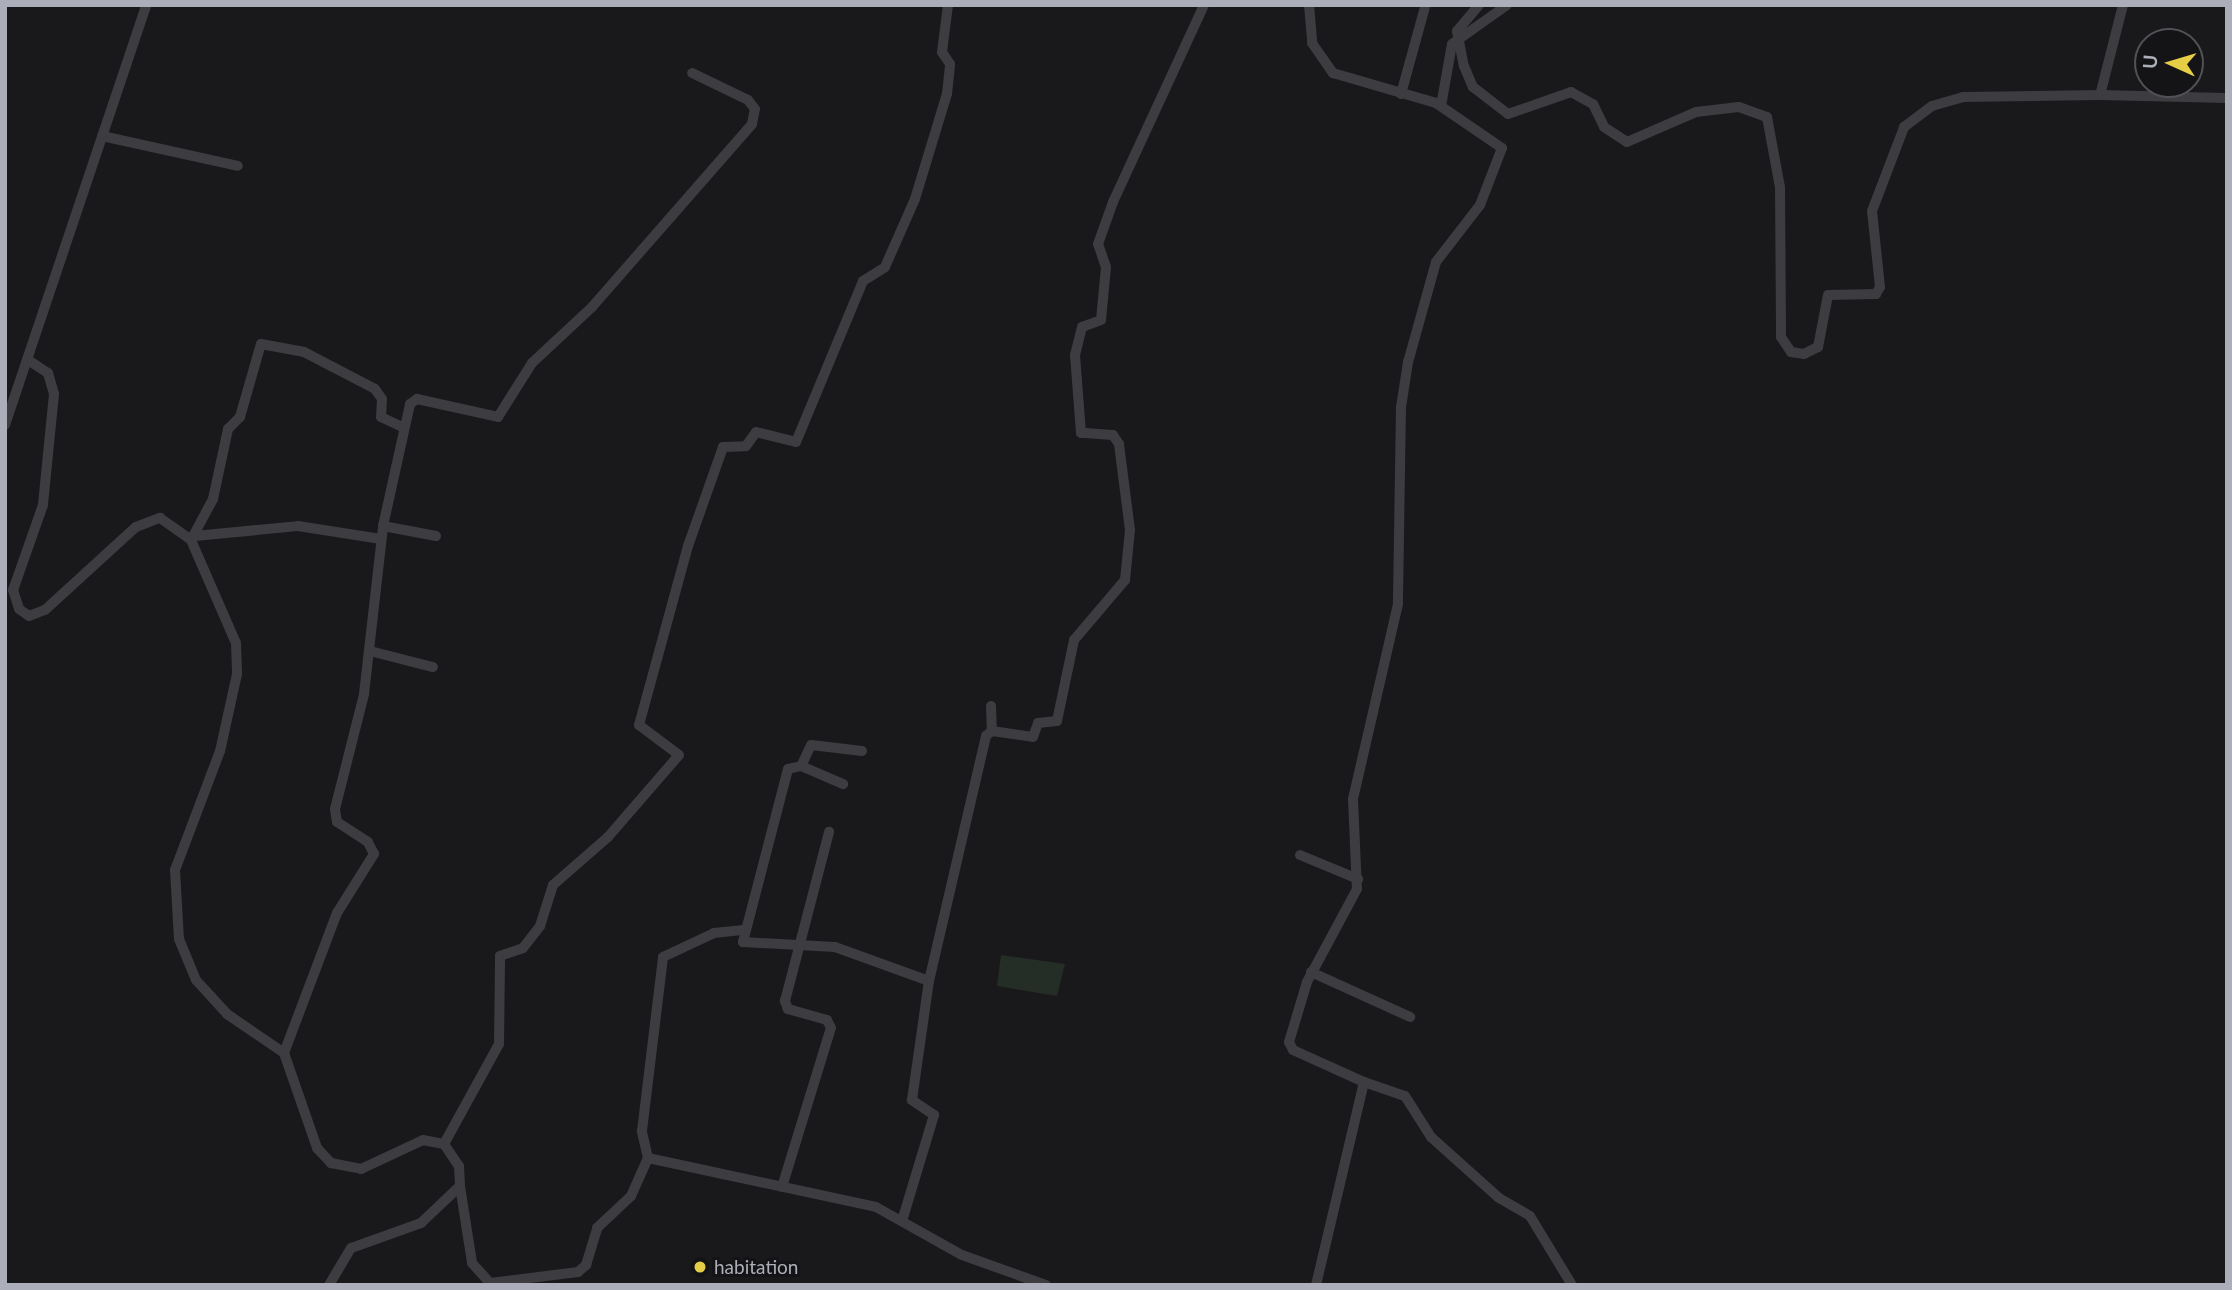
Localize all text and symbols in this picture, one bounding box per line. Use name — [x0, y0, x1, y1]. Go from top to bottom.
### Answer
north arrow — [2134, 28, 2204, 98]
text: U — [2138, 54, 2162, 69]
place label: habitation — [714, 1256, 798, 1278]
marker: habitation — [692, 1259, 708, 1275]

